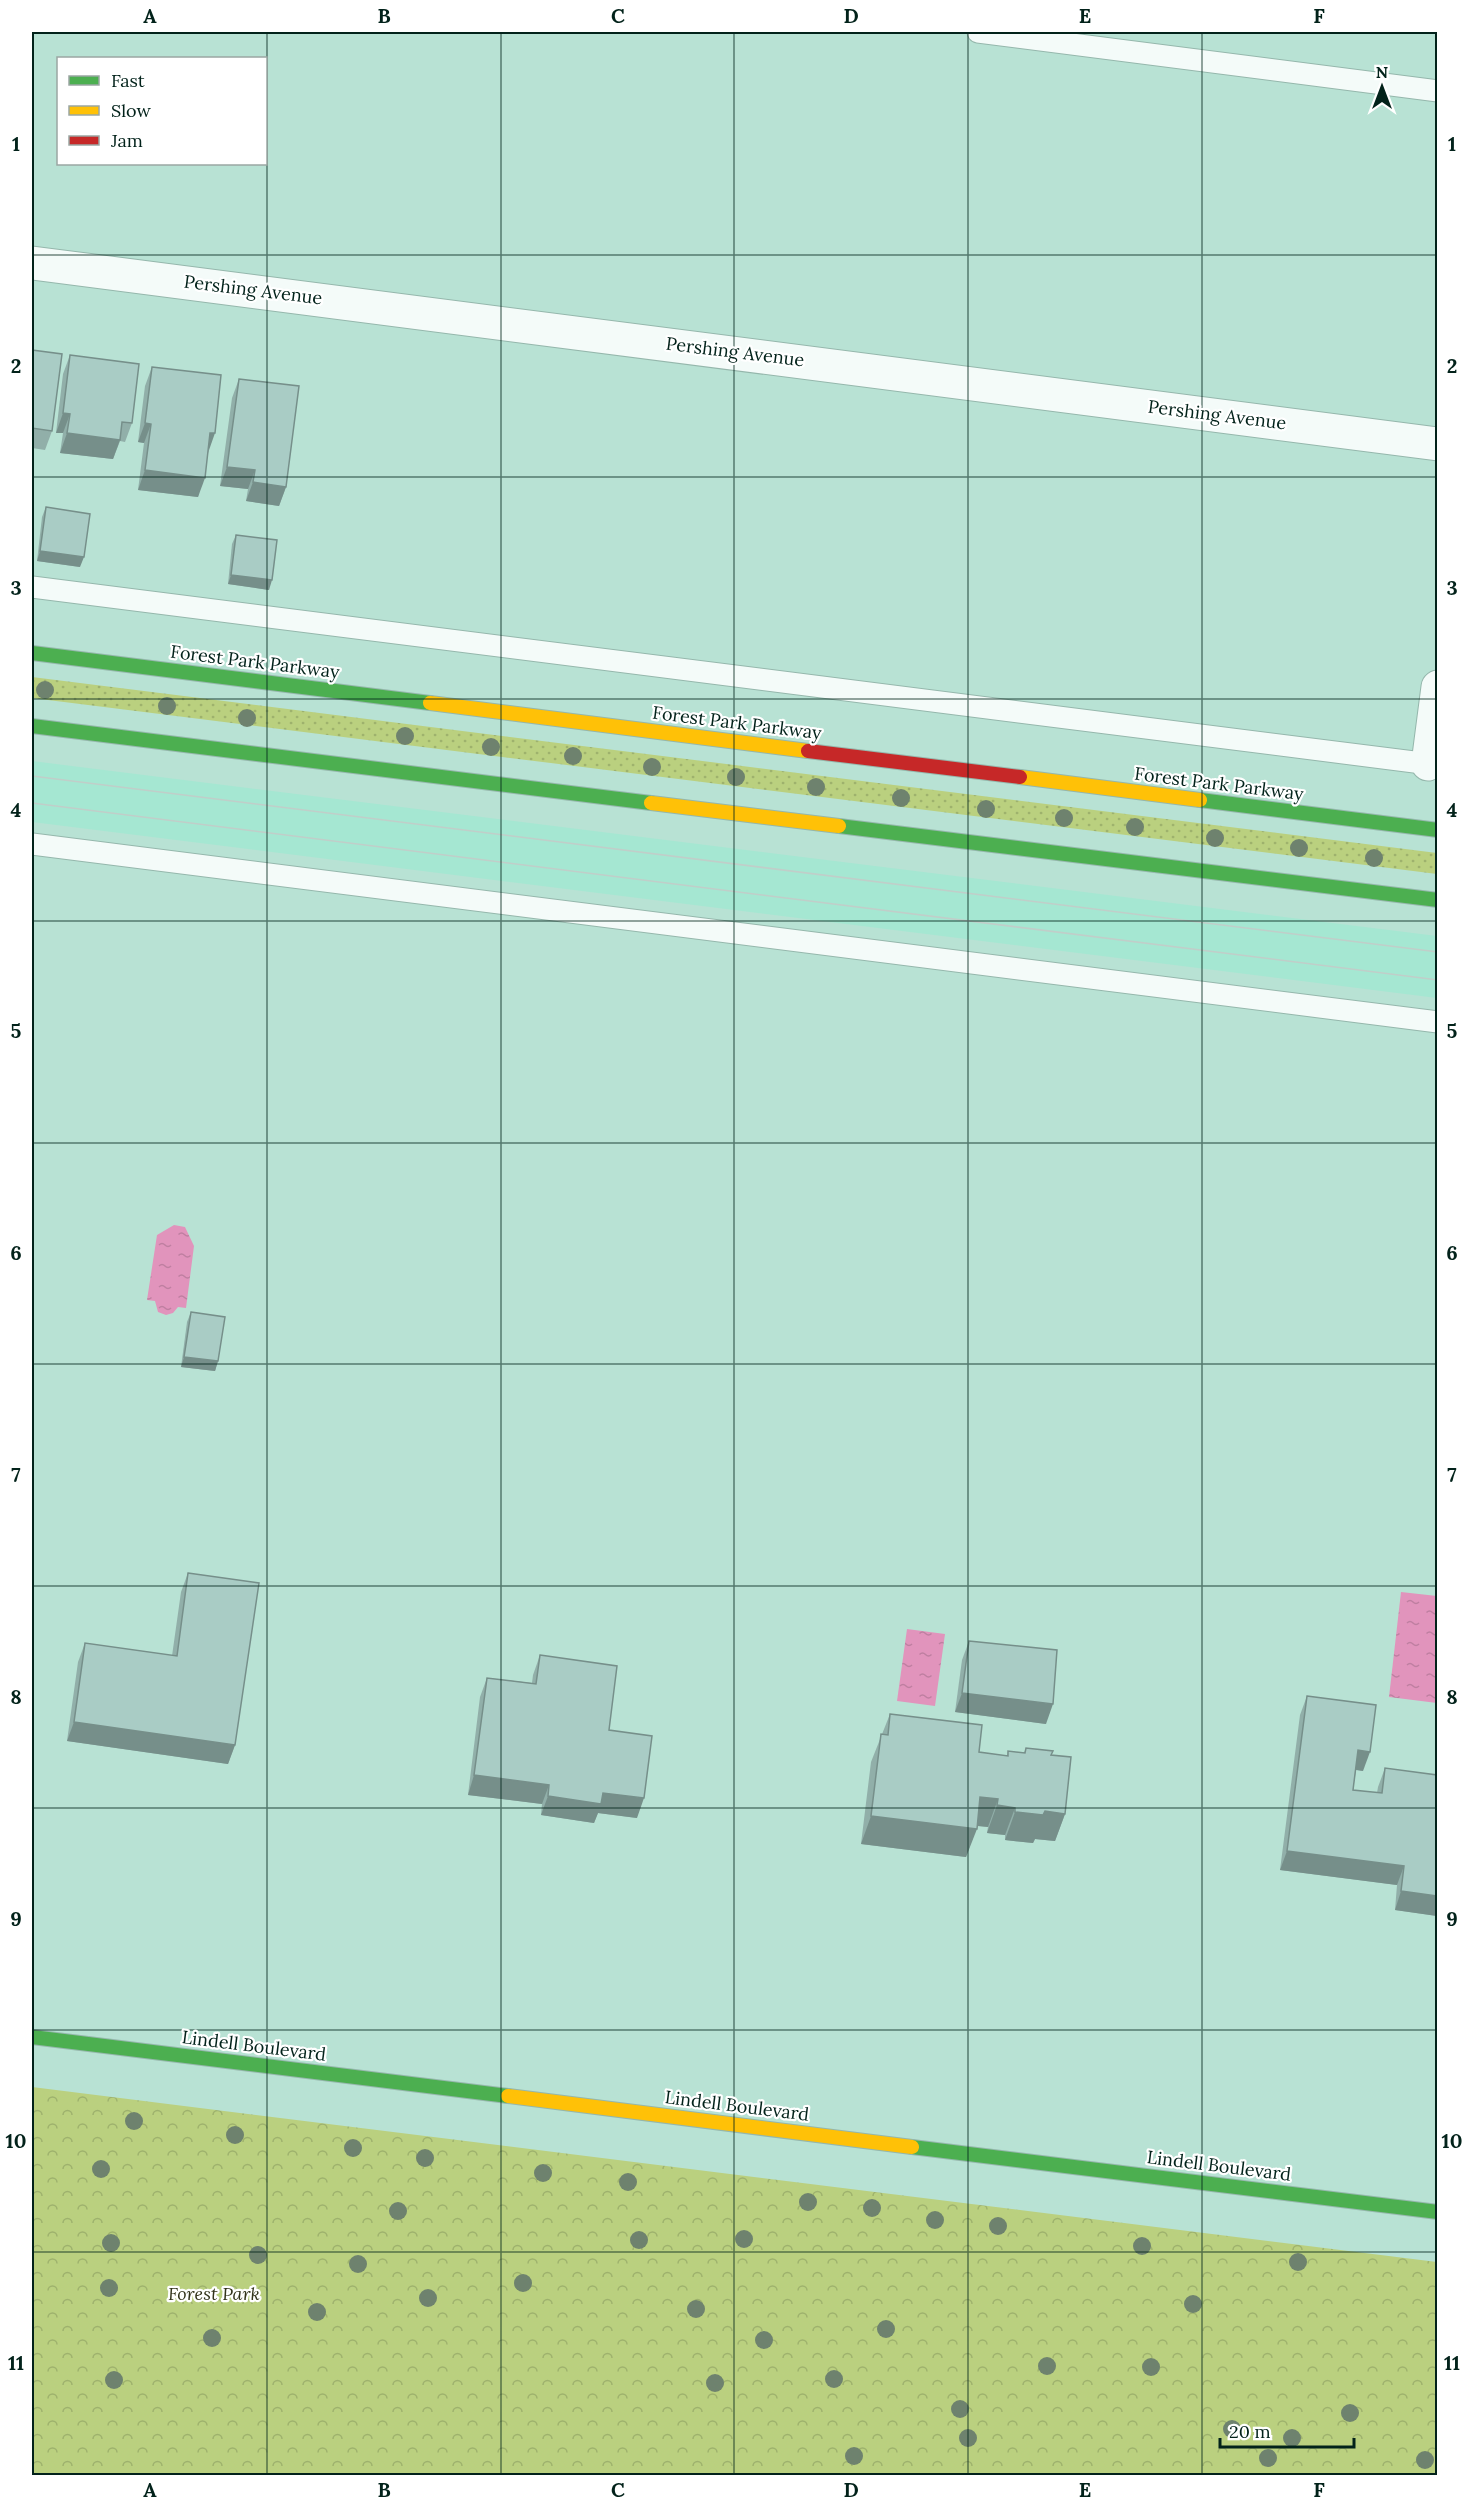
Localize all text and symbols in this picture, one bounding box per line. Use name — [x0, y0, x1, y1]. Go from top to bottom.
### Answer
text: A — [143, 3, 157, 28]
text: B — [377, 3, 391, 28]
text: C — [611, 3, 625, 28]
text: D — [843, 3, 859, 28]
text: E — [1079, 3, 1091, 28]
text: F — [1313, 3, 1325, 28]
legend — [57, 57, 267, 165]
north arrow — [1352, 57, 1412, 117]
text: N — [1376, 62, 1388, 82]
text: Fast — [111, 69, 145, 92]
text: Slow — [111, 99, 151, 122]
text: Jam — [110, 129, 143, 152]
text: 1 — [12, 131, 20, 156]
text: 1 — [1448, 131, 1456, 156]
street label: Pershing Avenue — [183, 270, 324, 309]
street label: Pershing Avenue — [665, 332, 806, 371]
text: 2 — [11, 353, 21, 378]
text: 2 — [1447, 353, 1457, 378]
street label: Pershing Avenue — [1147, 395, 1288, 434]
text: 3 — [10, 575, 22, 600]
text: 3 — [1446, 575, 1458, 600]
street label: Forest Park Parkway — [169, 640, 341, 683]
street label: Forest Park Parkway — [651, 701, 823, 744]
street label: Forest Park Parkway — [1133, 762, 1305, 805]
text: 4 — [11, 797, 22, 822]
text: 4 — [1447, 797, 1458, 822]
text: 5 — [11, 1018, 22, 1043]
text: 5 — [1447, 1018, 1458, 1043]
text: 6 — [10, 1240, 22, 1265]
text: 6 — [1446, 1240, 1458, 1265]
text: 7 — [11, 1462, 21, 1487]
text: 7 — [1447, 1462, 1457, 1487]
text: 8 — [10, 1684, 22, 1709]
text: 8 — [1446, 1684, 1458, 1709]
text: 9 — [10, 1906, 22, 1931]
text: 9 — [1446, 1906, 1458, 1931]
street label: Lindell Boulevard — [181, 2025, 328, 2066]
street label: Lindell Boulevard — [664, 2085, 811, 2126]
text: 10 — [6, 2128, 26, 2153]
text: 10 — [1442, 2128, 1462, 2153]
street label: Lindell Boulevard — [1146, 2145, 1293, 2186]
park label: Forest Park — [168, 2282, 260, 2305]
text: 11 — [8, 2350, 24, 2375]
text: 11 — [1444, 2350, 1460, 2375]
scale bar — [1220, 2411, 1354, 2449]
text: 20 m — [1229, 2420, 1271, 2443]
text: A — [143, 2477, 157, 2502]
text: B — [377, 2477, 391, 2502]
text: C — [611, 2477, 625, 2502]
text: D — [843, 2477, 859, 2502]
text: E — [1079, 2477, 1091, 2502]
text: F — [1313, 2477, 1325, 2502]

